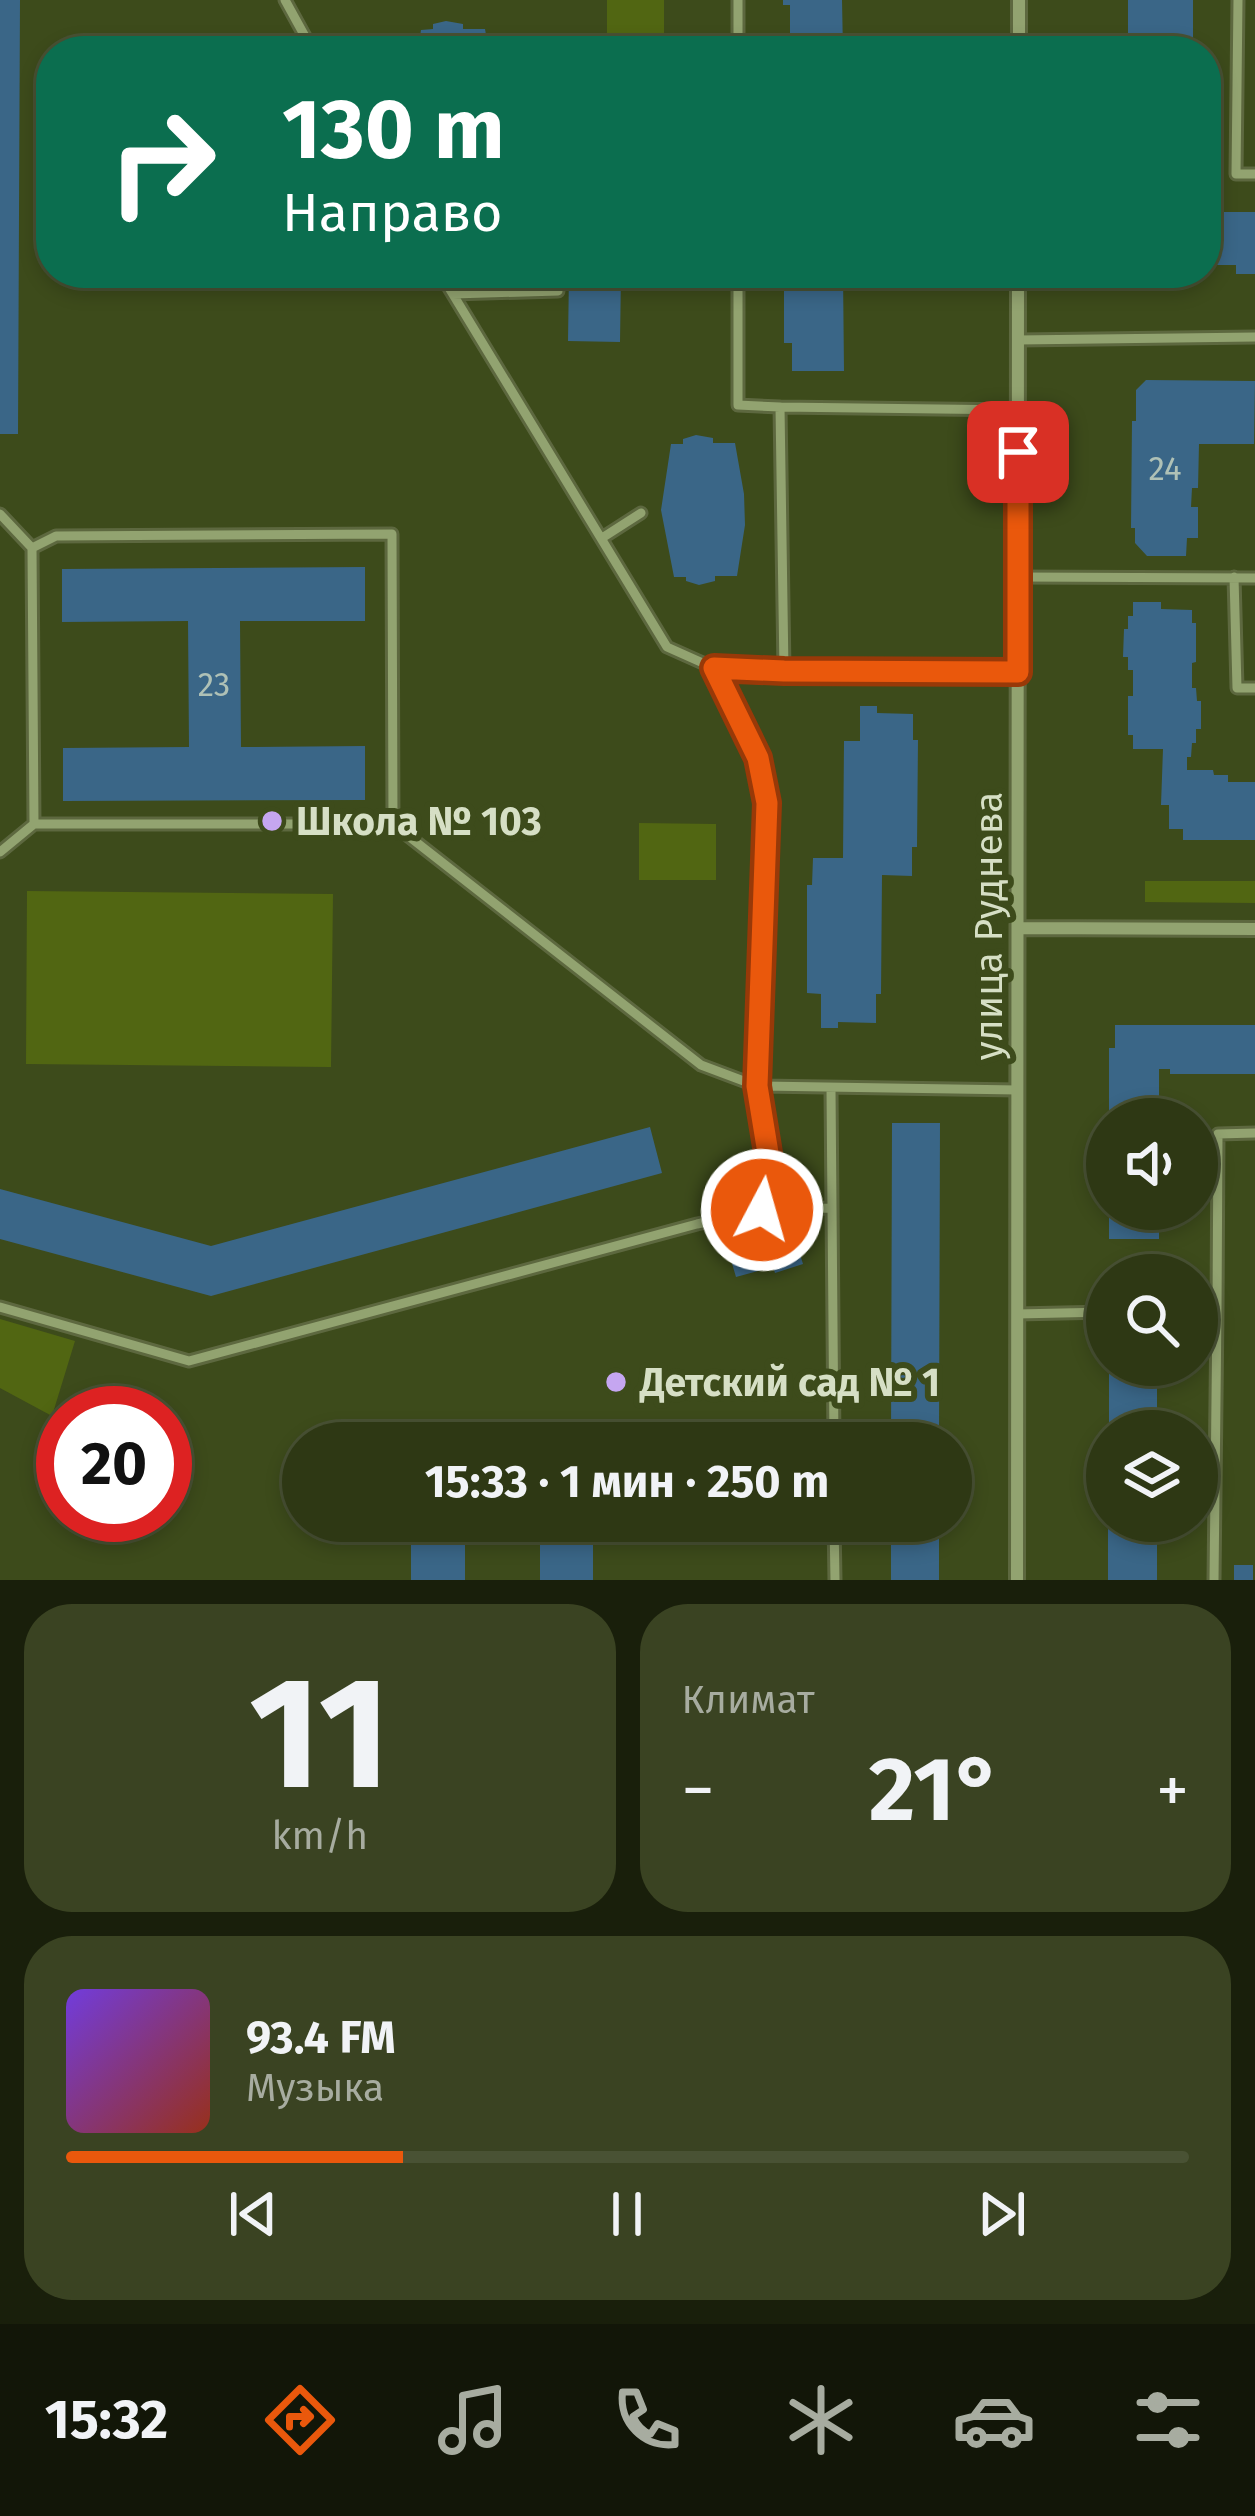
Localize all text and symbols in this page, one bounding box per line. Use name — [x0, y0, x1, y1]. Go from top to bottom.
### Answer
text: 130 m — [282, 79, 505, 180]
icon: right — [84, 84, 240, 240]
text: Направо — [282, 181, 503, 245]
pin — [967, 401, 1069, 503]
icon: arrive — [985, 419, 1051, 485]
house number: 24 — [1149, 449, 1182, 489]
house number: 23 — [198, 665, 230, 705]
street label: улица Руднева — [966, 791, 1012, 1061]
place label: Школа № 103 — [296, 799, 542, 845]
marker: Школа № 103 — [259, 808, 285, 834]
map controls — [1086, 1098, 1218, 1542]
button: sound — [1086, 1098, 1218, 1230]
position arrow — [699, 1147, 825, 1273]
button: search — [1086, 1254, 1218, 1386]
place label: Детский сад № 1 — [639, 1360, 940, 1406]
marker: Детский сад № 1 — [603, 1369, 629, 1395]
speed limit sign: 20 — [36, 1386, 192, 1542]
button: layers — [1086, 1410, 1218, 1542]
text: 15:33 · 1 мин · 250 m — [425, 1455, 829, 1509]
text: 11 — [249, 1641, 391, 1828]
text: Климат — [682, 1677, 815, 1723]
text: 21° — [869, 1736, 1002, 1844]
text: − — [682, 1751, 715, 1830]
text: + — [1156, 1751, 1189, 1830]
text: km/h — [271, 1813, 368, 1859]
text: 93.4 FM — [246, 2011, 396, 2065]
text: Музыка — [246, 2065, 384, 2111]
icon: previous — [220, 2181, 286, 2247]
icon: pause — [594, 2181, 660, 2247]
icon: next — [969, 2181, 1035, 2247]
icon: directions — [258, 2378, 342, 2462]
icon: music — [431, 2378, 515, 2462]
icon: phone — [605, 2378, 689, 2462]
icon: climate — [779, 2378, 863, 2462]
icon: car — [952, 2378, 1036, 2462]
icon: filters — [1126, 2378, 1210, 2462]
text: 15:32 — [45, 2388, 168, 2452]

